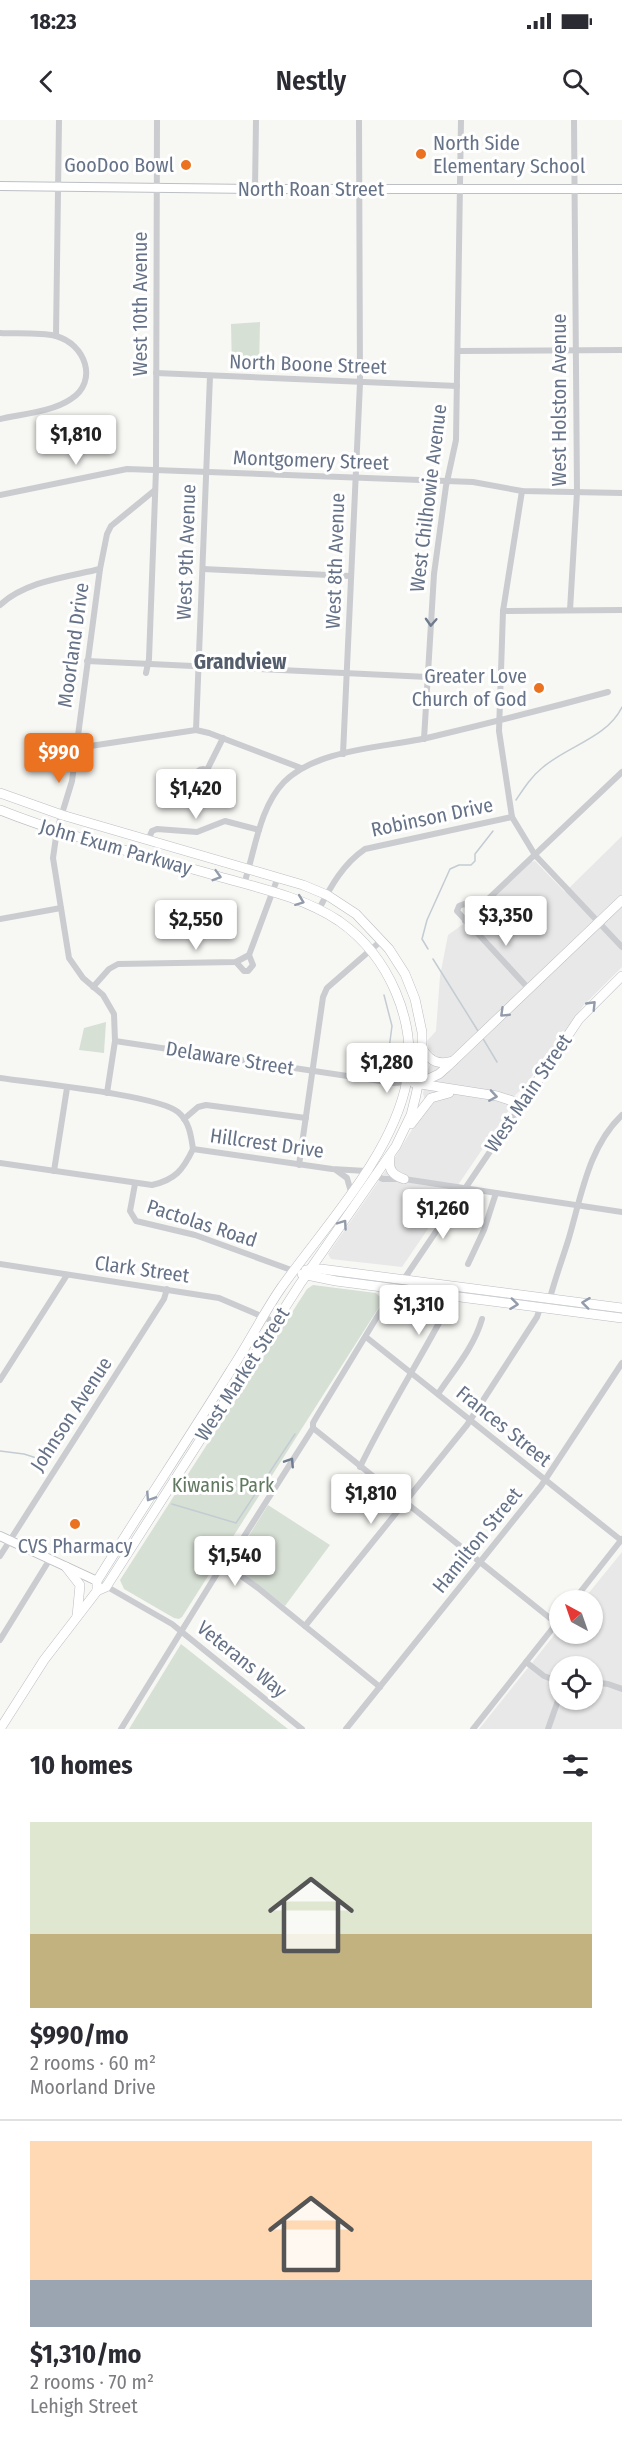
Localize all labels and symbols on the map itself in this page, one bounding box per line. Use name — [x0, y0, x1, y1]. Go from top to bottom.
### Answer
place label: North Side Elementary School — [433, 131, 585, 178]
marker: North Side Elementary School — [414, 147, 428, 161]
place label: GooDoo Bowl — [64, 153, 174, 177]
marker: GooDoo Bowl — [179, 158, 193, 172]
street label: North Roan Street — [238, 177, 385, 201]
street label: West 10th Avenue — [128, 232, 152, 376]
street label: West Holston Avenue — [547, 314, 571, 487]
street label: North Boone Street — [229, 349, 388, 379]
street label: West Chilhowie Avenue — [405, 403, 451, 593]
pin: $1,810 — [27, 415, 125, 466]
street label: Montgomery Street — [233, 445, 390, 475]
street label: West 9th Avenue — [172, 484, 200, 620]
street label: West 8th Avenue — [321, 492, 349, 630]
street label: Moorland Drive — [52, 581, 94, 709]
one-way arrow — [425, 618, 438, 627]
district label: Grandview — [194, 649, 287, 675]
place label: Greater Love Church of God — [412, 664, 527, 711]
marker: Greater Love Church of God — [532, 681, 546, 695]
pin: $990 — [23, 733, 95, 784]
pin: $1,420 — [147, 769, 245, 820]
street label: Robinson Drive — [369, 792, 495, 842]
street label: John Exum Parkway — [37, 814, 195, 880]
one-way arrow — [211, 869, 221, 881]
one-way arrow — [293, 894, 304, 906]
pin: $3,350 — [457, 896, 555, 947]
pin: $2,550 — [147, 900, 245, 951]
one-way arrow — [585, 1001, 596, 1011]
one-way arrow — [500, 1006, 510, 1017]
street label: West Main Street — [479, 1029, 577, 1157]
street label: Delaware Street — [164, 1036, 296, 1080]
pin: $1,280 — [338, 1043, 436, 1094]
one-way arrow — [488, 1089, 498, 1102]
street label: Hillcrest Drive — [209, 1123, 325, 1163]
pin: $1,260 — [394, 1189, 492, 1240]
street label: Pactolas Road — [144, 1194, 260, 1252]
one-way arrow — [336, 1219, 347, 1230]
street label: Clark Street — [93, 1250, 191, 1288]
pin: $1,310 — [370, 1285, 468, 1336]
one-way arrow — [581, 1297, 590, 1310]
one-way arrow — [510, 1298, 519, 1310]
street label: West Market Street — [190, 1302, 294, 1445]
street label: Johnson Avenue — [25, 1352, 117, 1476]
street label: Frances Street — [452, 1380, 557, 1472]
one-way arrow — [283, 1458, 294, 1469]
park label: Kiwanis Park — [172, 1473, 275, 1497]
pin: $1,810 — [322, 1474, 420, 1525]
street label: Hamilton Street — [427, 1482, 527, 1598]
one-way arrow — [146, 1491, 158, 1501]
marker: CVS Pharmacy — [68, 1517, 82, 1531]
place label: CVS Pharmacy — [18, 1534, 132, 1558]
pin: $1,540 — [186, 1536, 284, 1587]
north arrow — [549, 1590, 603, 1644]
street label: Veterans Way — [192, 1616, 292, 1702]

